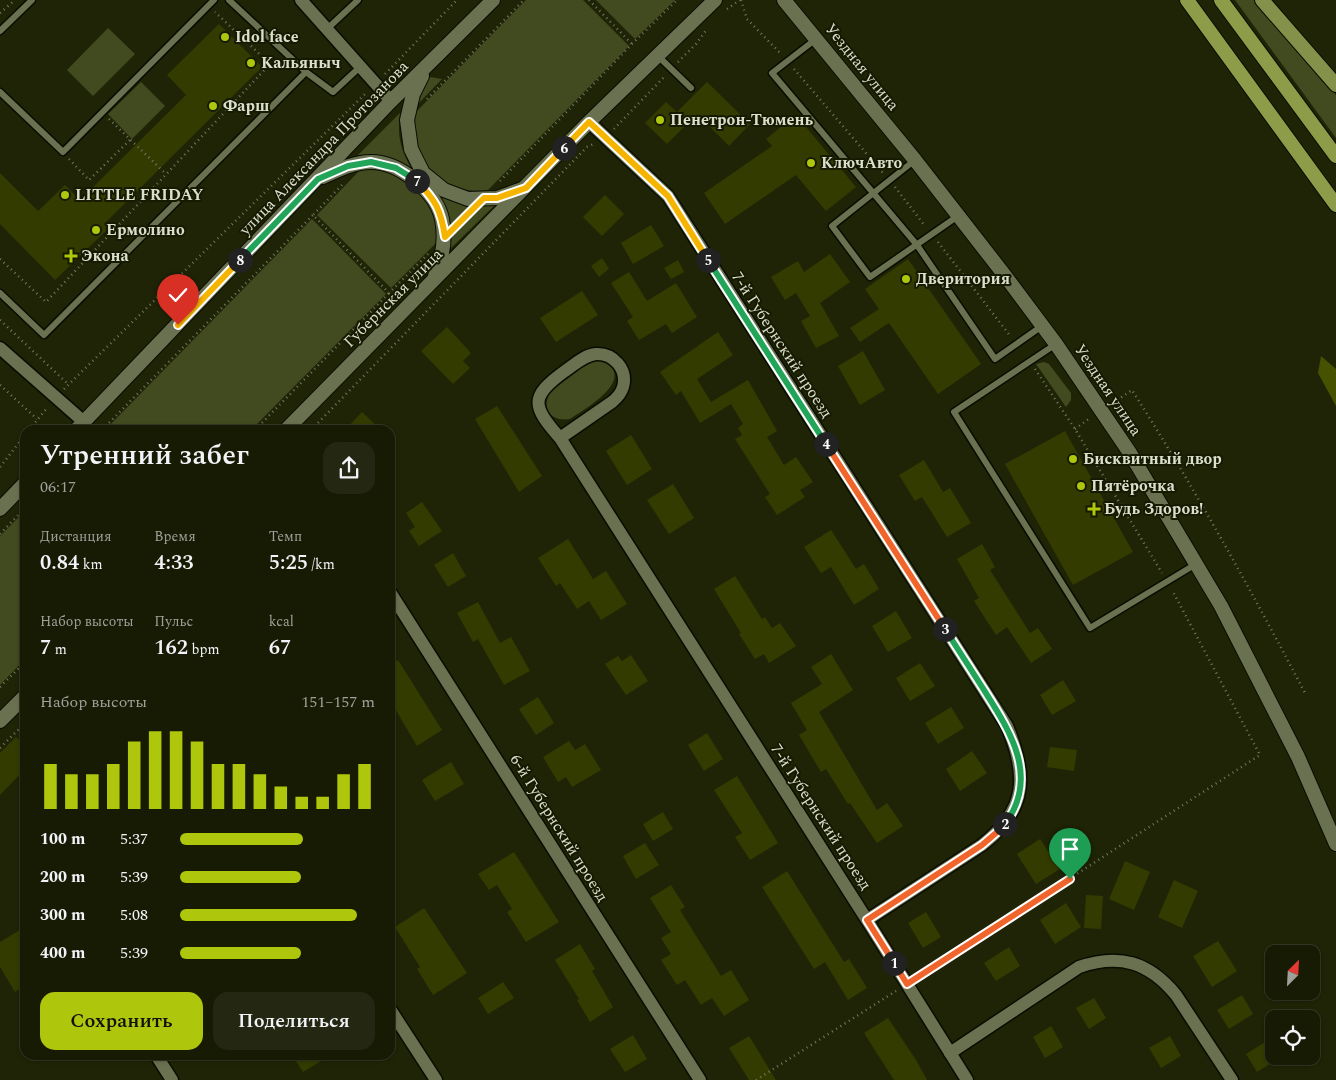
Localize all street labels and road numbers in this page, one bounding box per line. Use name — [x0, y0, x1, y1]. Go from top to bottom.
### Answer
street label: Уездная улица — [819, 18, 905, 116]
street label: улица Александра Протозанова — [233, 55, 414, 242]
street label: Губернская улица — [338, 243, 448, 353]
street label: 7-й Губернский проезд — [726, 267, 838, 423]
street label: Уездная улица — [1068, 339, 1148, 441]
street label: 7-й Губернский проезд — [765, 739, 877, 895]
street label: 6-й Губернский проезд — [504, 749, 614, 907]

